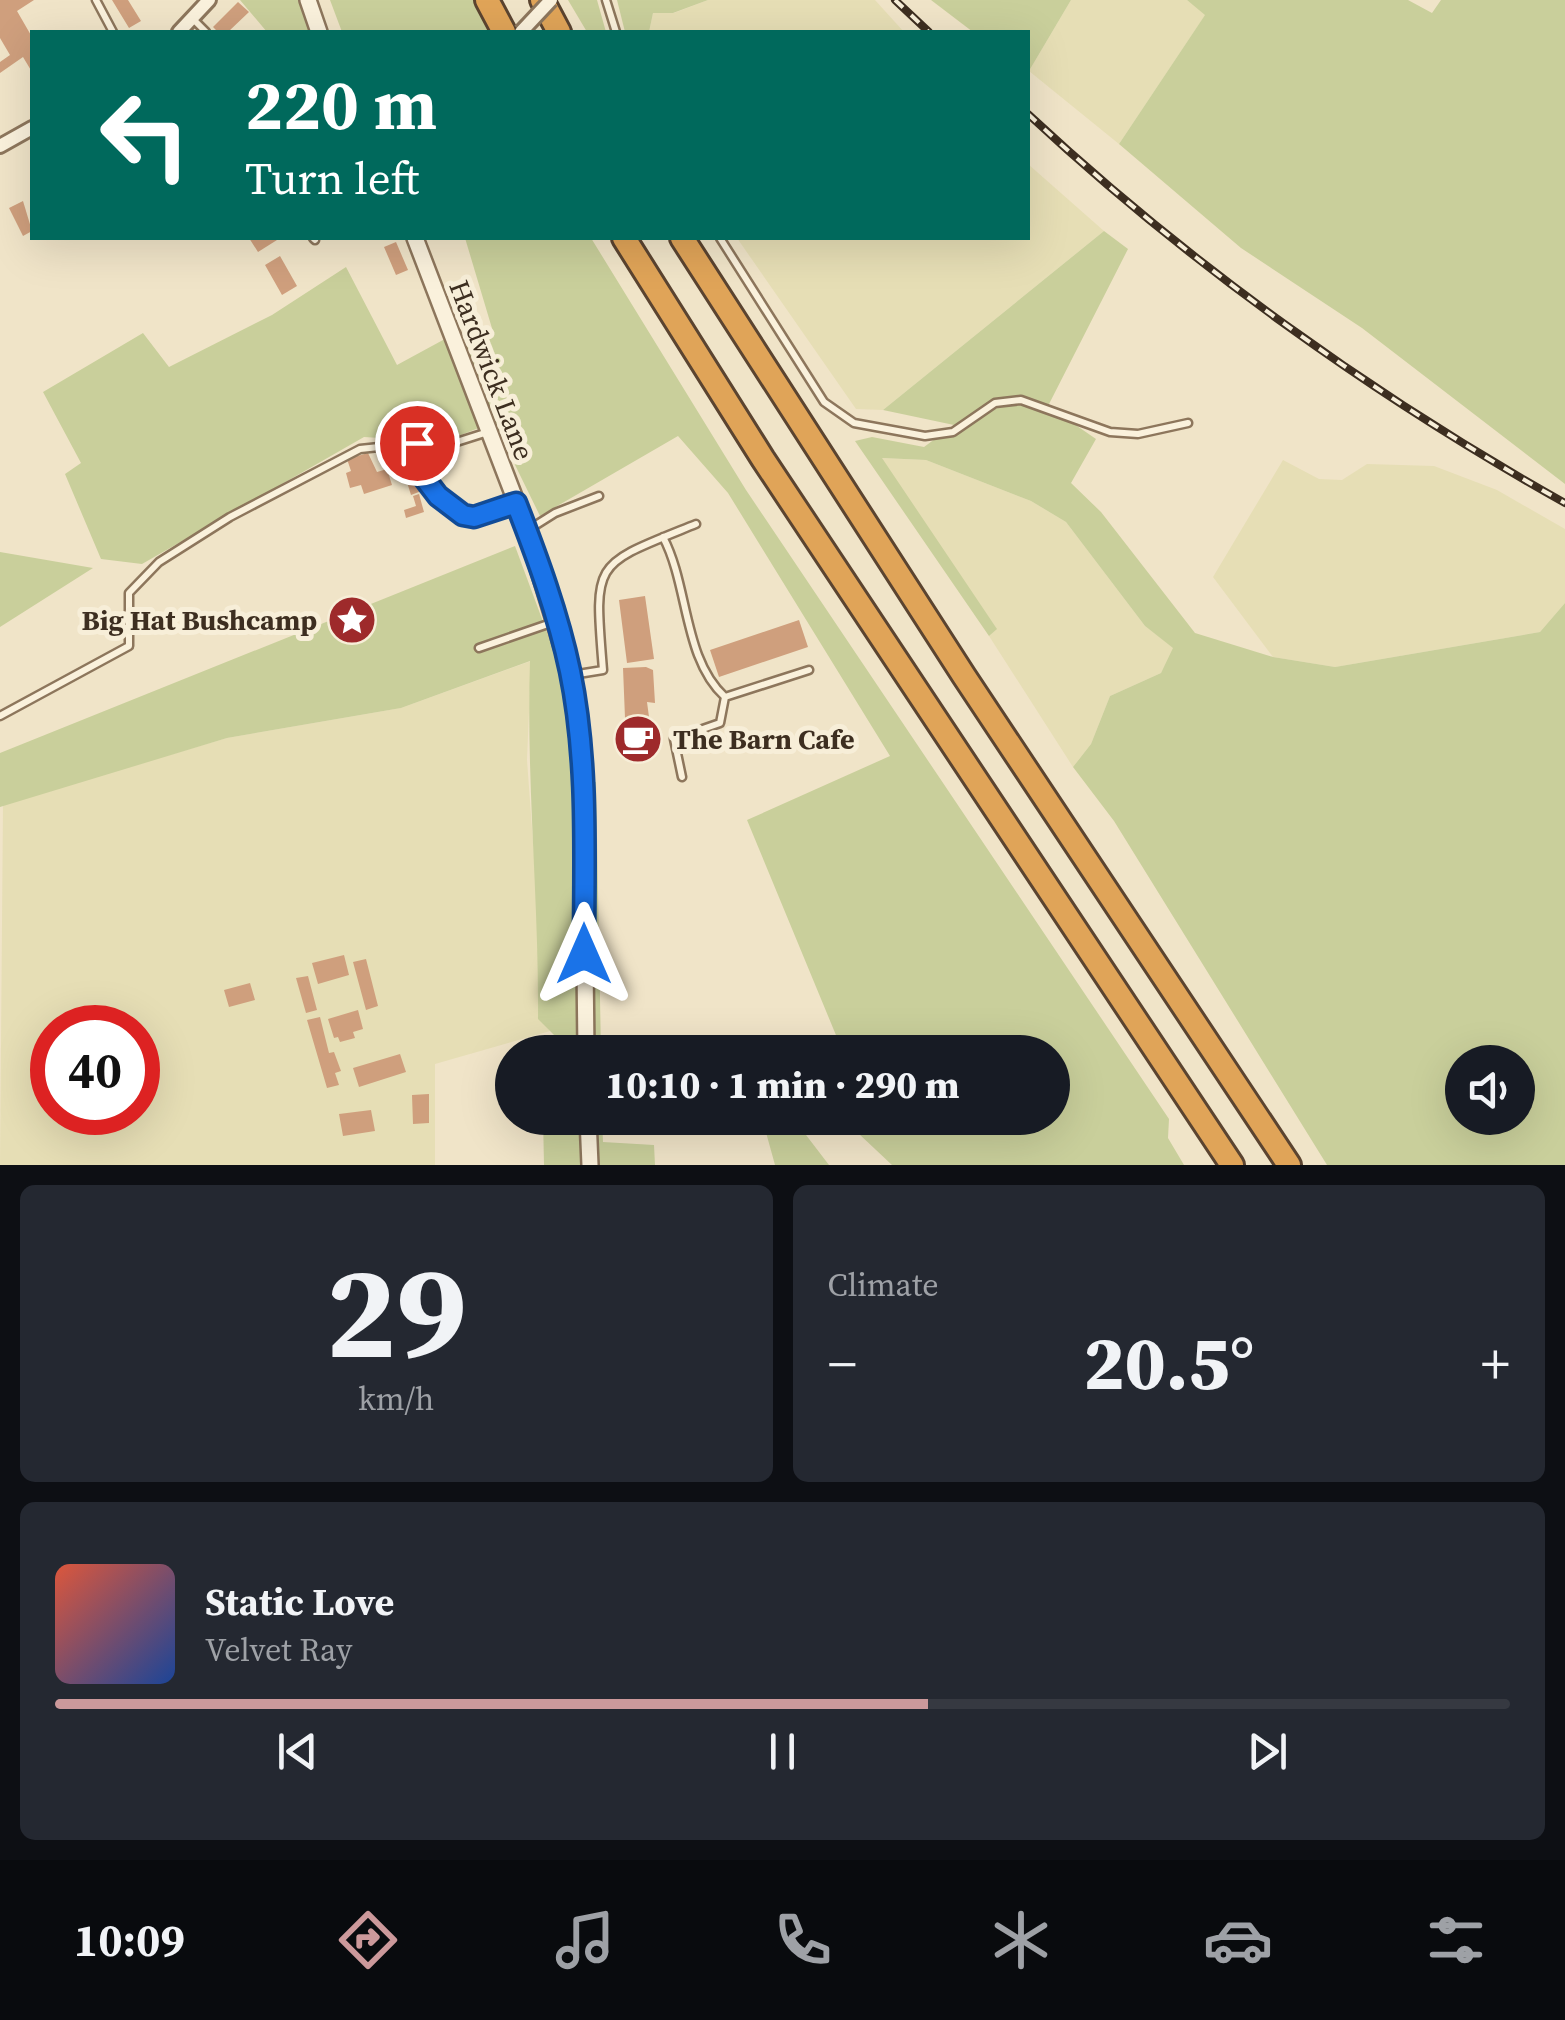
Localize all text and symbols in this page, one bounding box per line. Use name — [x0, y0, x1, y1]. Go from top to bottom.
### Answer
text: 220 m — [245, 56, 437, 152]
icon: left — [80, 70, 210, 200]
text: Turn left — [245, 147, 419, 209]
street label: Hardwick Lane — [440, 275, 544, 465]
pin — [375, 401, 460, 486]
icon: arrive — [390, 416, 445, 471]
place icon: Big Hat Bushcamp — [326, 594, 378, 646]
place label: Big Hat Bushcamp — [81, 601, 317, 639]
cafe icon: The Barn Cafe — [612, 713, 664, 765]
place label: The Barn Cafe — [673, 720, 855, 758]
position arrow — [532, 902, 636, 1006]
speed limit sign: 40 — [30, 1005, 160, 1135]
map controls — [1445, 1045, 1535, 1135]
button: sound — [1445, 1045, 1535, 1135]
text: 10:10 · 1 min · 290 m — [605, 1059, 960, 1111]
text: 29 — [326, 1222, 467, 1401]
text: Climate — [828, 1263, 939, 1307]
text: 20.5° — [1083, 1311, 1254, 1414]
text: − — [828, 1326, 857, 1401]
text: + — [1481, 1326, 1510, 1401]
text: km/h — [358, 1377, 434, 1421]
text: Static Love — [205, 1576, 394, 1628]
text: Velvet Ray — [205, 1628, 352, 1672]
icon: previous — [270, 1724, 325, 1779]
icon: pause — [755, 1724, 810, 1779]
icon: next — [1240, 1724, 1295, 1779]
icon: directions — [333, 1905, 403, 1975]
icon: music — [550, 1905, 620, 1975]
icon: phone — [768, 1905, 838, 1975]
icon: climate — [986, 1905, 1056, 1975]
icon: car — [1203, 1905, 1273, 1975]
icon: filters — [1421, 1905, 1491, 1975]
text: 10:09 — [74, 1909, 185, 1971]

